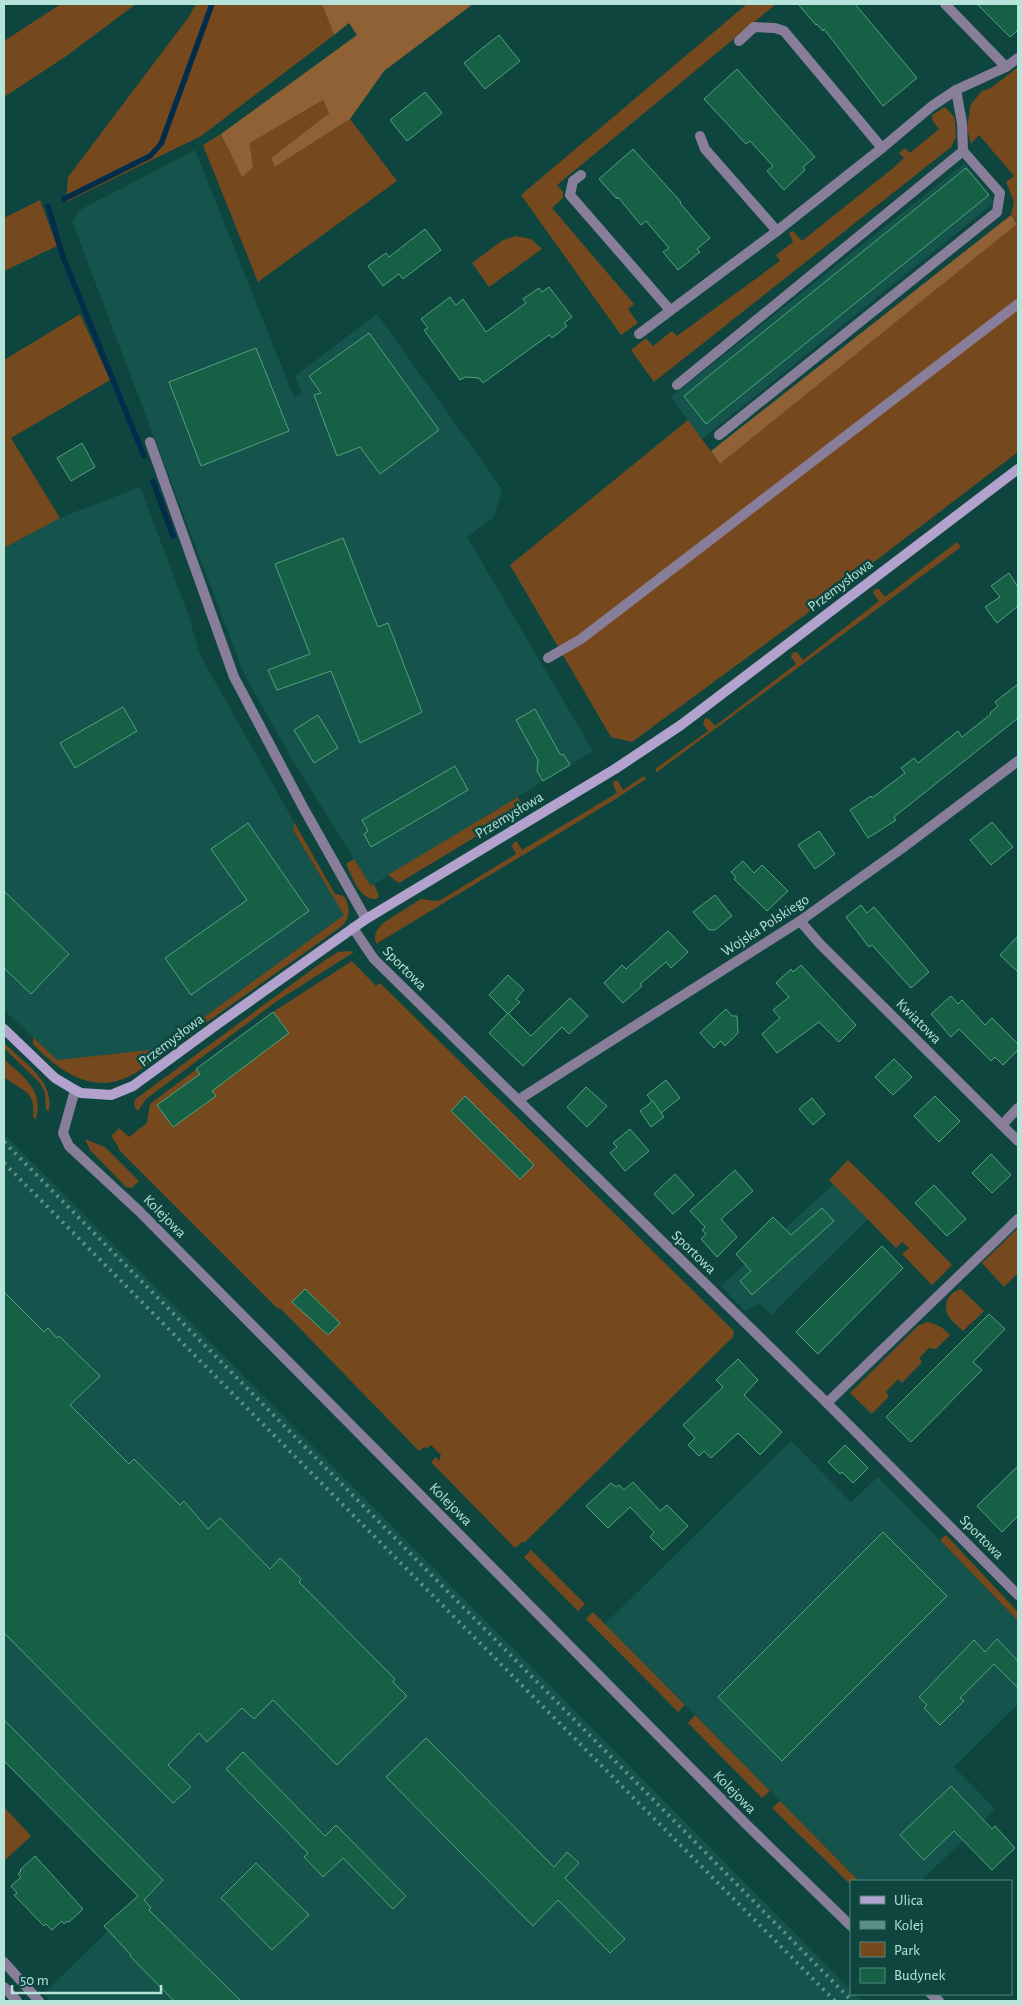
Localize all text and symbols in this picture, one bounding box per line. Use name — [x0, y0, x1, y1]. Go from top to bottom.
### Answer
street label: Przemysłowa — [805, 556, 876, 615]
street label: Przemysłowa — [472, 789, 546, 842]
street label: Wojska Polskiego — [719, 892, 812, 959]
street label: Sportowa — [380, 943, 430, 993]
street label: Kwiatowa — [893, 996, 944, 1047]
street label: Przemysłowa — [136, 1011, 207, 1070]
street label: Kolejowa — [140, 1192, 189, 1241]
street label: Sportowa — [669, 1228, 719, 1277]
street label: Kolejowa — [426, 1480, 475, 1529]
street label: Sportowa — [957, 1512, 1007, 1562]
street label: Kolejowa — [710, 1768, 759, 1817]
legend — [850, 1880, 1012, 1995]
text: Ulica — [894, 1893, 923, 1908]
text: Kolej — [894, 1918, 924, 1933]
text: Park — [894, 1943, 920, 1958]
scale bar — [12, 1962, 161, 1994]
text: Budynek — [894, 1968, 946, 1983]
text: 50 m — [20, 1973, 49, 1988]

